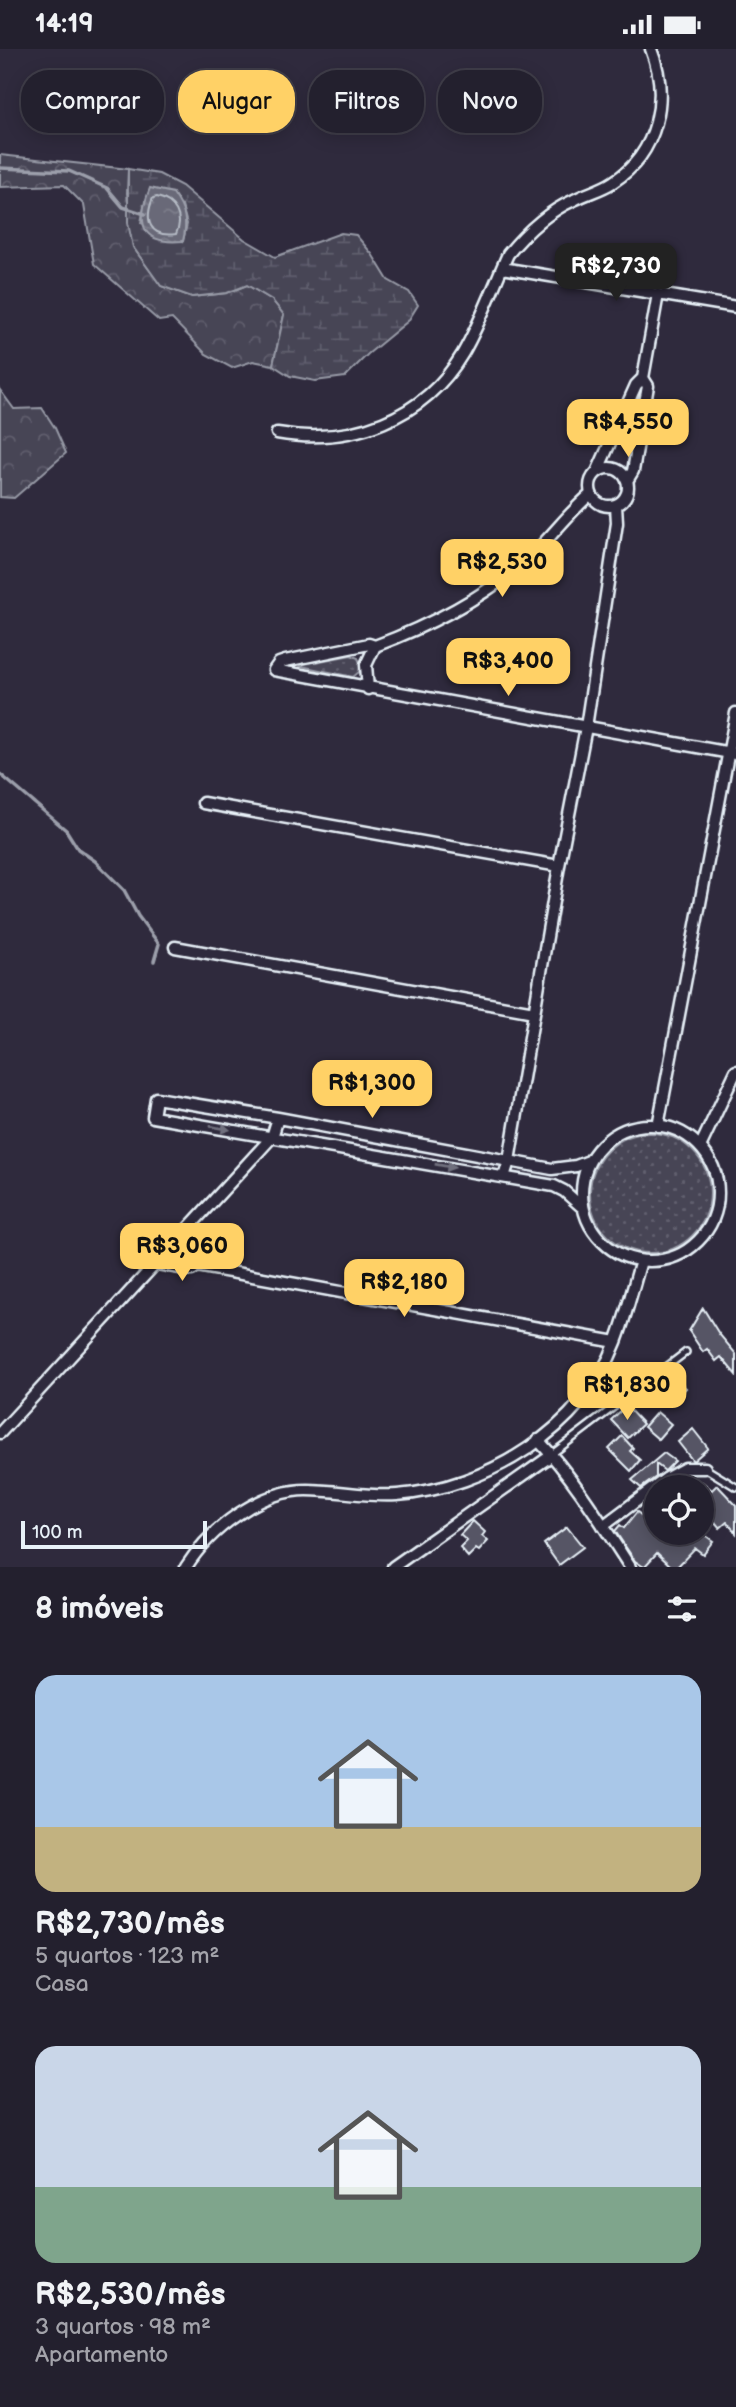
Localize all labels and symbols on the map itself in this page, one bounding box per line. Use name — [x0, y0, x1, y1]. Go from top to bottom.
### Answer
pin: R$2,730 — [551, 243, 681, 303]
pin: R$4,550 — [563, 399, 693, 459]
pin: R$2,530 — [437, 539, 567, 599]
pin: R$3,400 — [443, 639, 573, 698]
pin: R$1,300 — [307, 1061, 437, 1120]
one-way arrow — [209, 1123, 231, 1134]
one-way arrow — [434, 1161, 456, 1172]
pin: R$3,060 — [117, 1223, 247, 1283]
pin: R$2,180 — [339, 1259, 469, 1319]
pin: R$1,830 — [562, 1363, 692, 1422]
scale bar — [21, 1518, 206, 1550]

